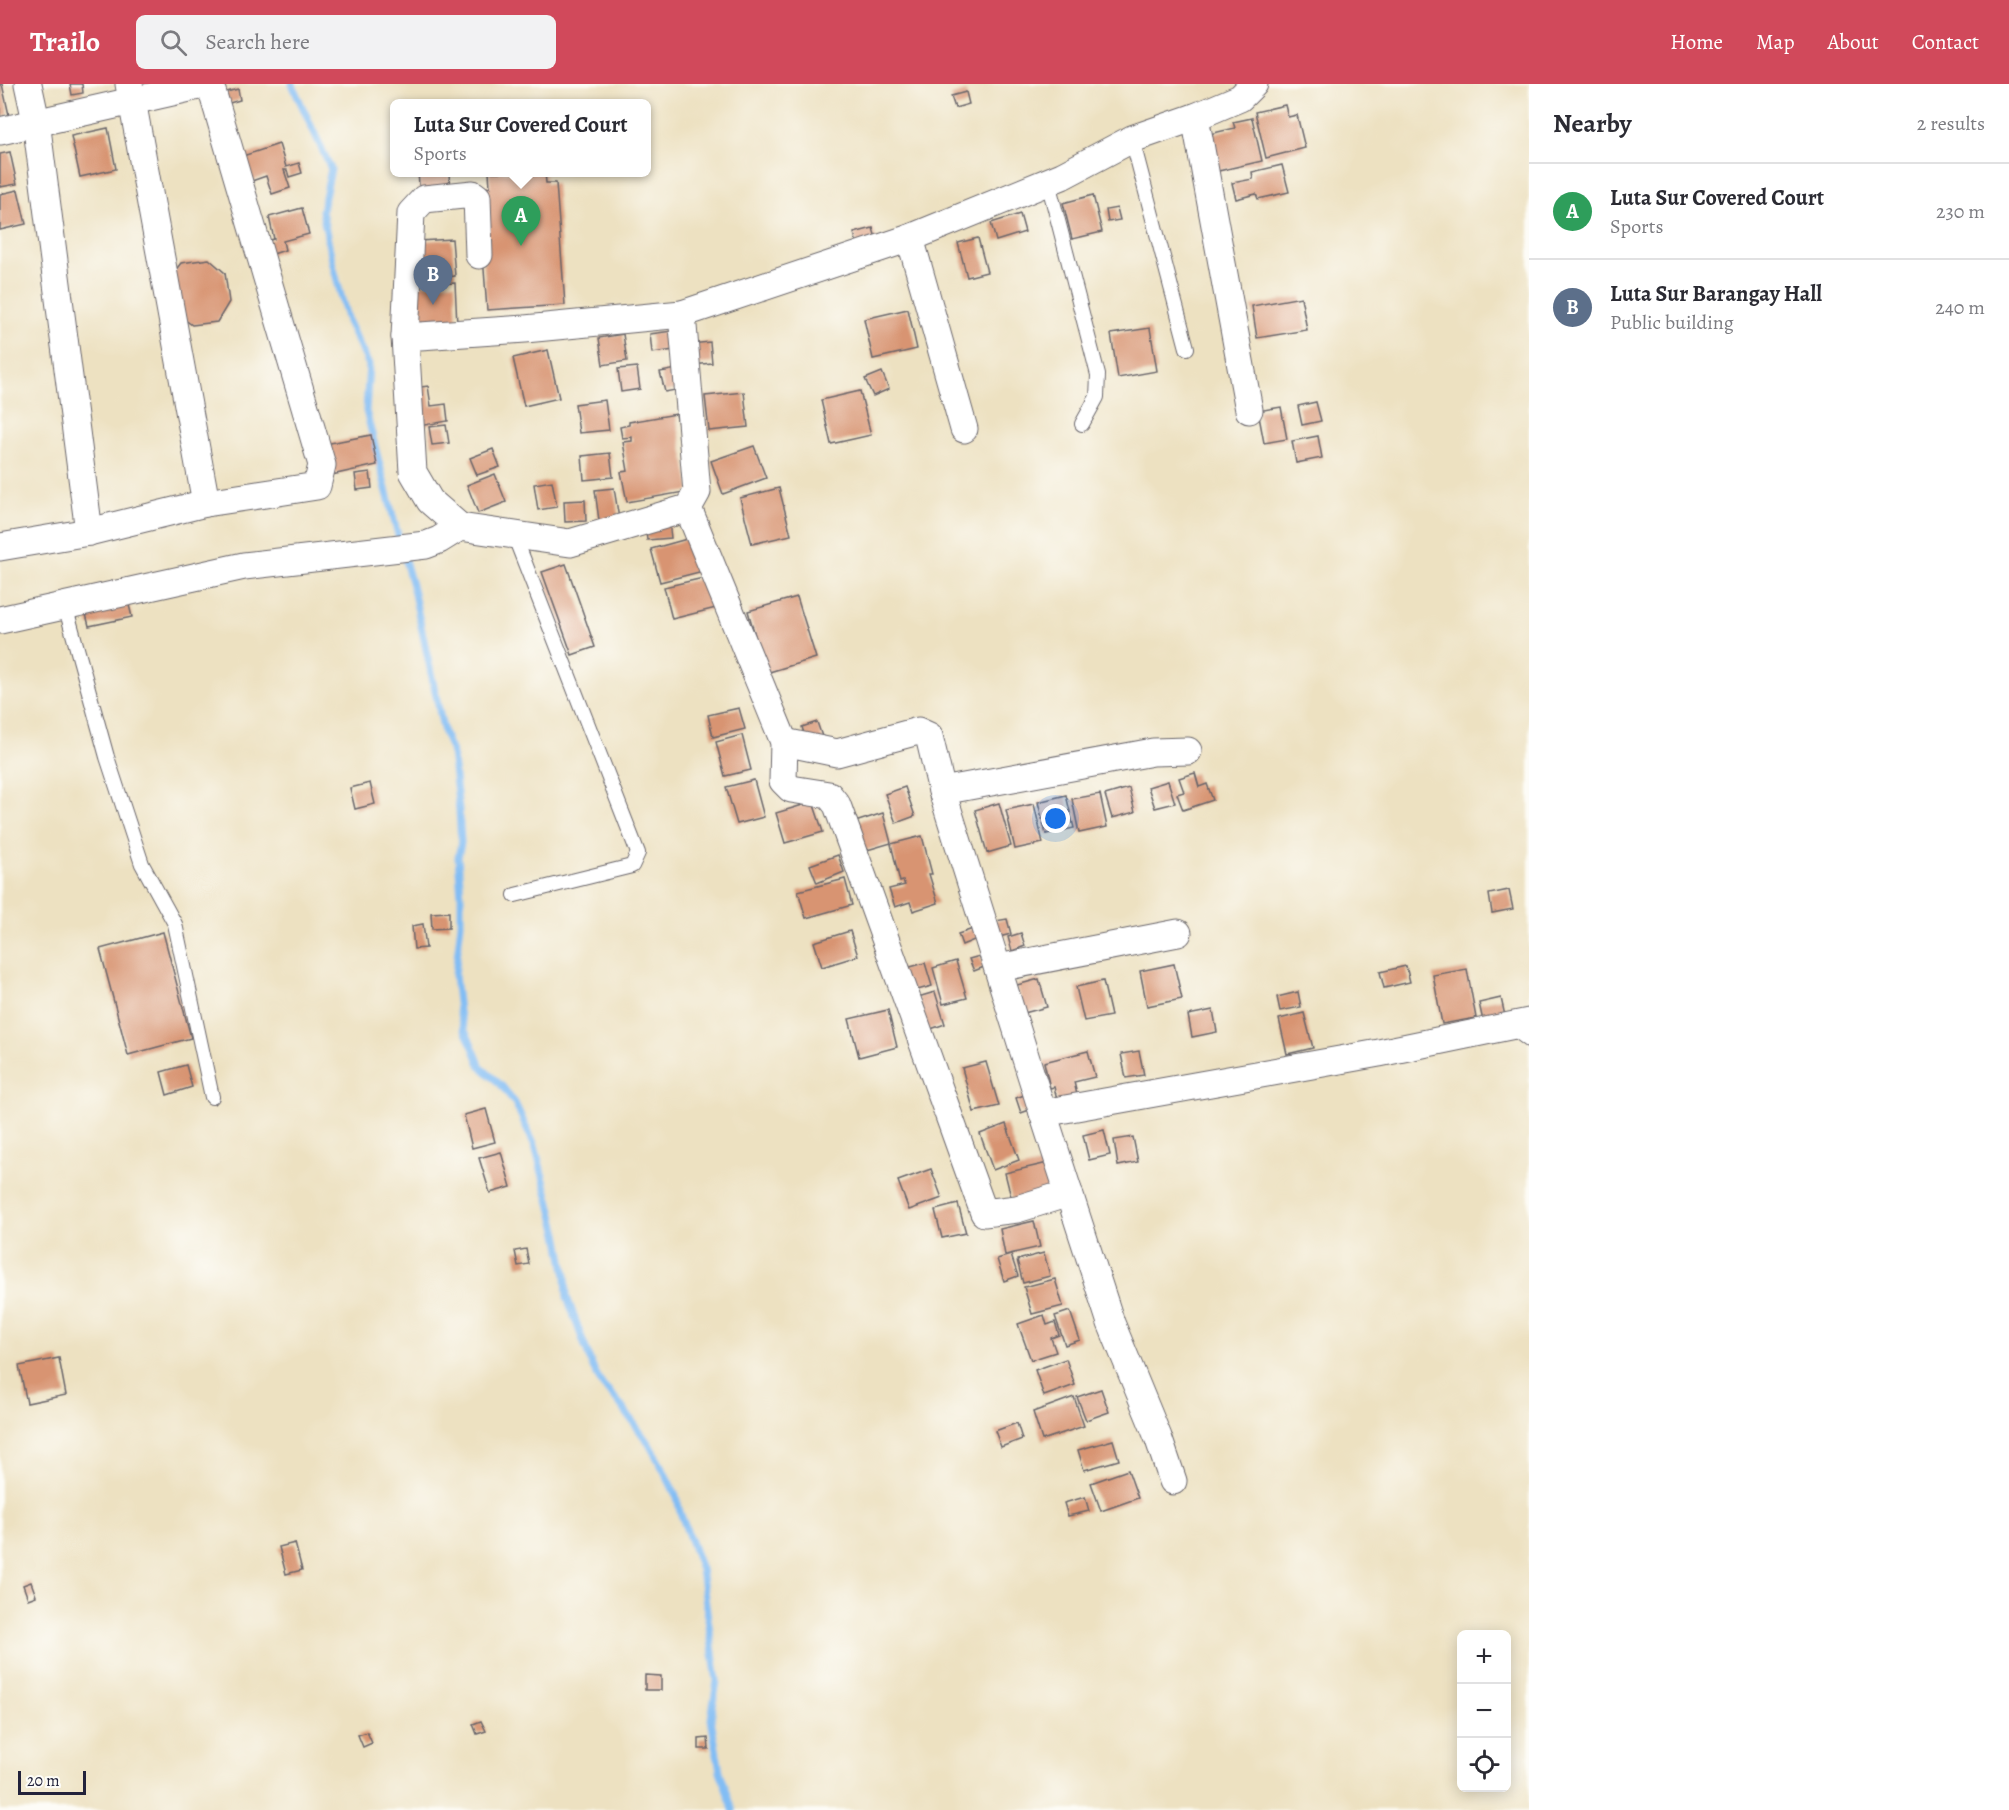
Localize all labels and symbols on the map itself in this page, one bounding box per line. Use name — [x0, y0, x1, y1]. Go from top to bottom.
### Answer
pin: A — [502, 196, 540, 246]
pin: B — [414, 256, 452, 305]
your location — [1041, 804, 1070, 833]
scale bar — [18, 1768, 86, 1796]

